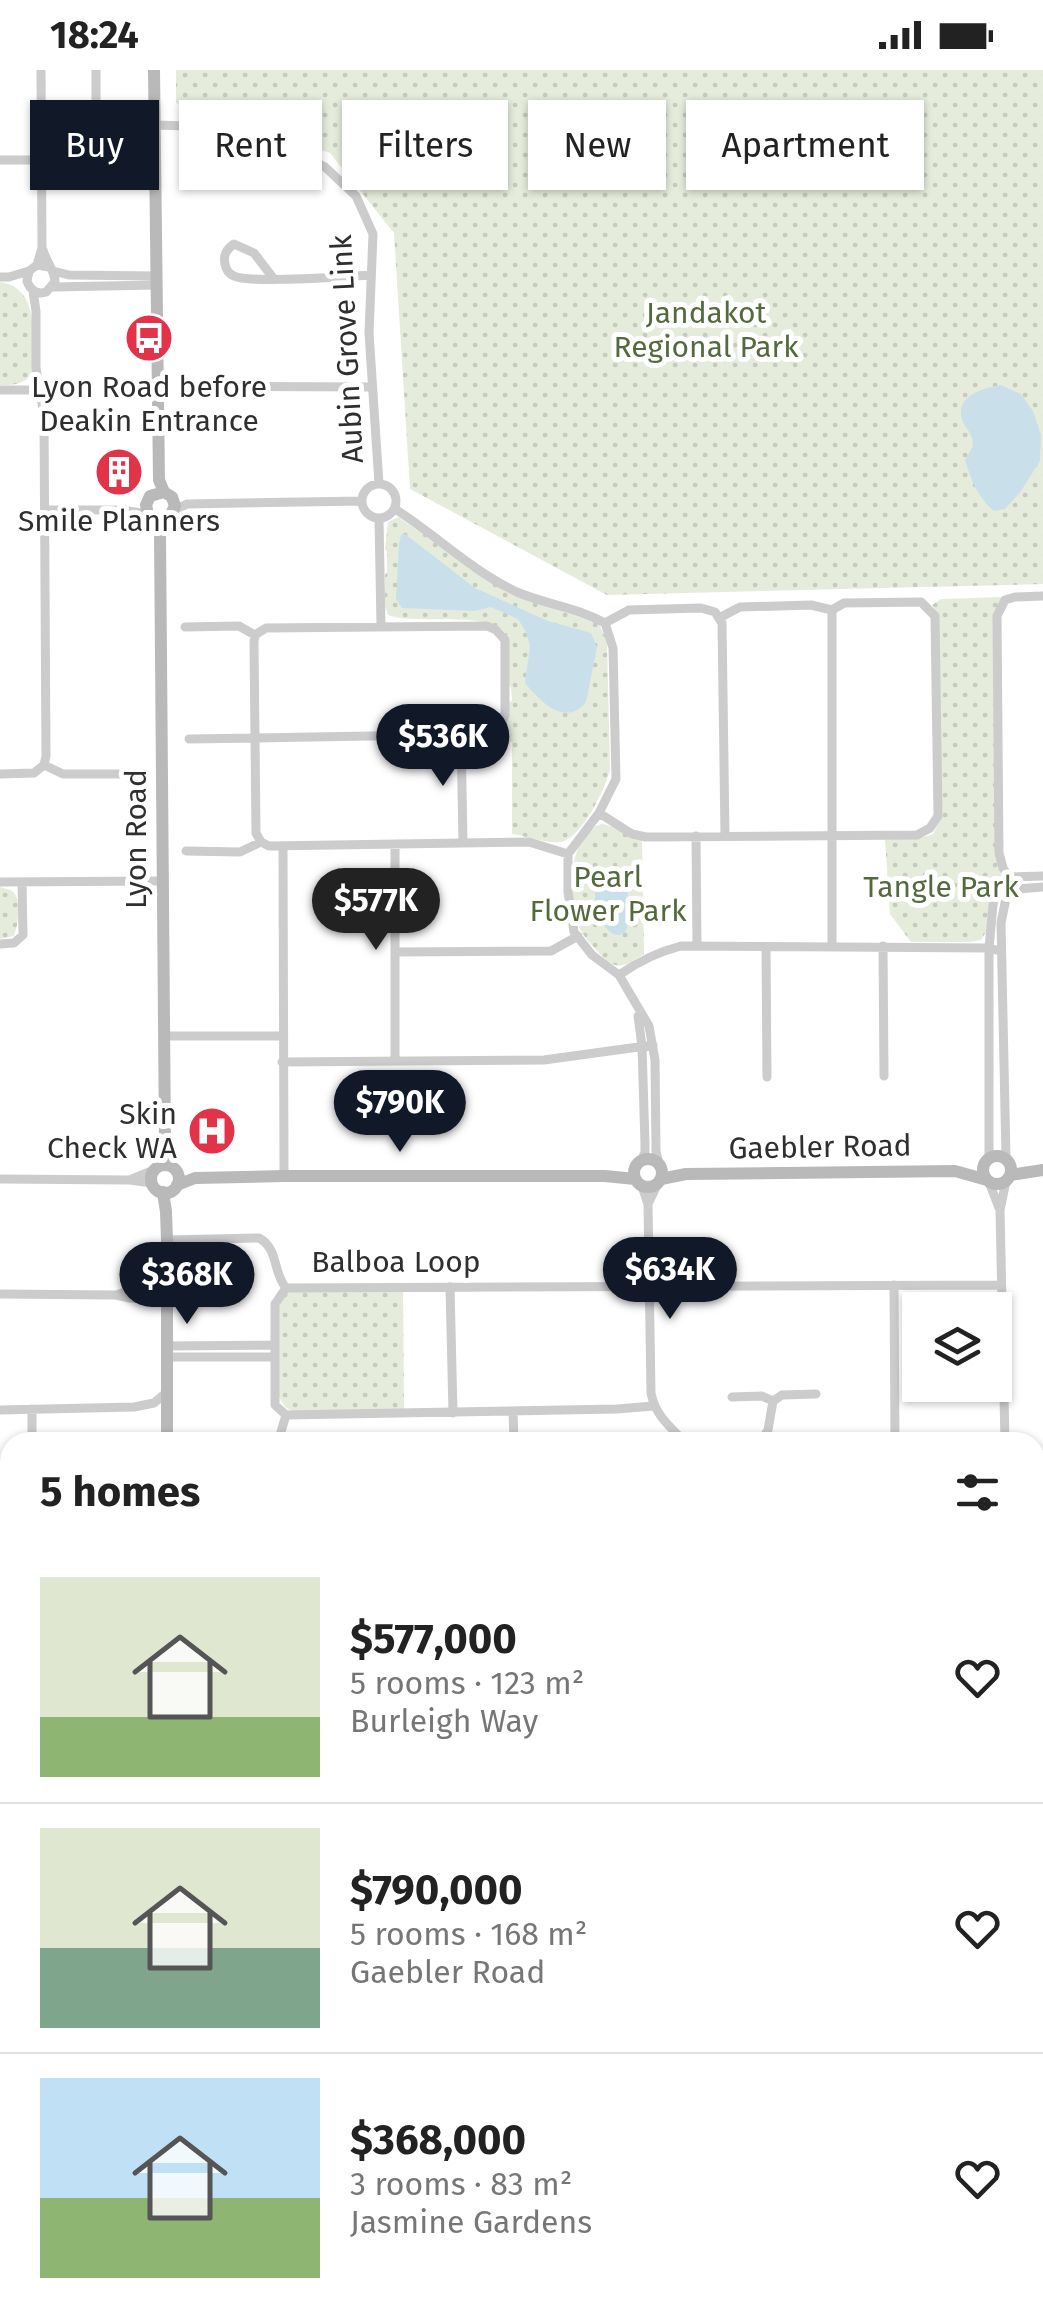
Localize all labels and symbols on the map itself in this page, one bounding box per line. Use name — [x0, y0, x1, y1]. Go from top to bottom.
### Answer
street label: Aubin Grove Link — [323, 233, 371, 464]
park label: Jandakot Regional Park — [613, 295, 799, 365]
bus stop icon: Lyon Road before Deakin Entrance — [123, 312, 175, 364]
place label: Lyon Road before Deakin Entrance — [31, 369, 267, 439]
building icon: Smile Planners — [93, 446, 145, 498]
place label: Smile Planners — [18, 503, 220, 539]
pin: $536K — [373, 704, 513, 789]
street label: Lyon Road — [118, 769, 154, 909]
park label: Pearl Flower Park — [529, 859, 687, 929]
pin: $577K — [306, 868, 446, 953]
park label: Tangle Park — [863, 869, 1019, 905]
pin: $790K — [330, 1070, 470, 1155]
place label: Skin Check WA — [47, 1096, 178, 1166]
hospital icon: Skin Check WA — [186, 1105, 238, 1157]
street label: Gaebler Road — [728, 1127, 912, 1167]
pin: $634K — [600, 1237, 740, 1322]
pin: $368K — [117, 1242, 257, 1327]
street label: Balboa Loop — [311, 1244, 481, 1280]

